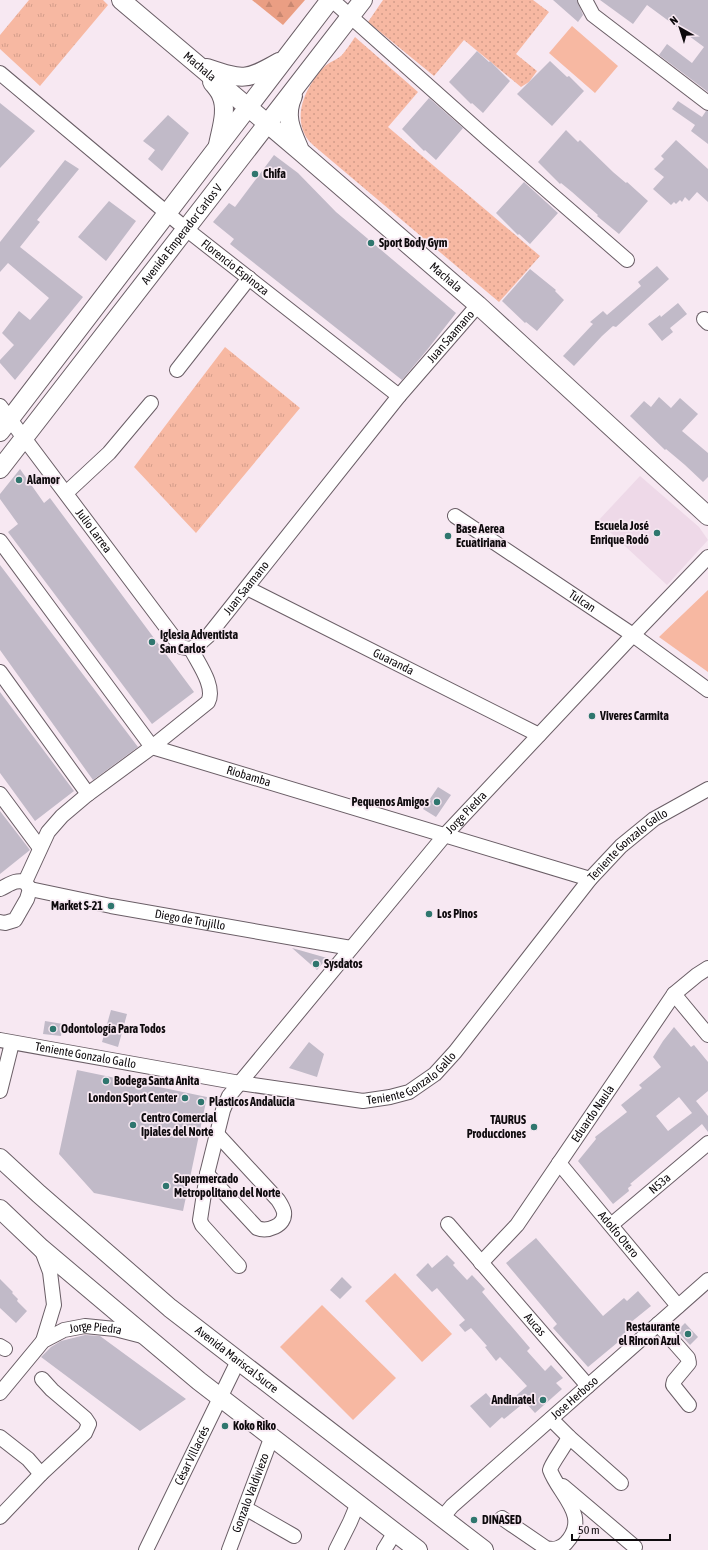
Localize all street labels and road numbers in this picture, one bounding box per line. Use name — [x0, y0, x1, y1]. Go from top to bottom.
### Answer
street label: Machala — [181, 49, 219, 84]
street label: Avenida Emperador Carlos V — [138, 181, 225, 287]
street label: Florencio Espinoza — [198, 237, 272, 298]
street label: Machala — [427, 259, 465, 295]
street label: Juan Saamano — [424, 307, 477, 365]
street label: Julio Larrea — [73, 506, 115, 555]
street label: Juan Saamano — [221, 558, 272, 618]
street label: Tulcan — [566, 587, 598, 615]
street label: Guaranda — [371, 646, 416, 678]
street label: Riobamba — [225, 763, 273, 789]
street label: Jorge Piedra — [443, 788, 489, 837]
street label: Teniente Gonzalo Gallo — [585, 806, 670, 884]
street label: Diego de Trujillo — [154, 907, 227, 933]
street label: Teniente Gonzalo Gallo — [34, 1039, 138, 1071]
street label: Teniente Gonzalo Gallo — [366, 1049, 459, 1107]
street label: Eduardo Naula — [568, 1082, 617, 1145]
street label: N53a — [646, 1171, 674, 1197]
street label: Adolfo Otero — [595, 1208, 642, 1261]
street label: Aucas — [521, 1310, 549, 1339]
street label: Jorge Piedra — [68, 1319, 123, 1337]
street label: Avenida Mariscal Sucre — [192, 1323, 281, 1396]
street label: Jose Herboso — [548, 1373, 601, 1422]
street label: César Villacrés — [172, 1424, 212, 1488]
street label: Gonzalo Valdiviezo — [229, 1451, 272, 1535]

